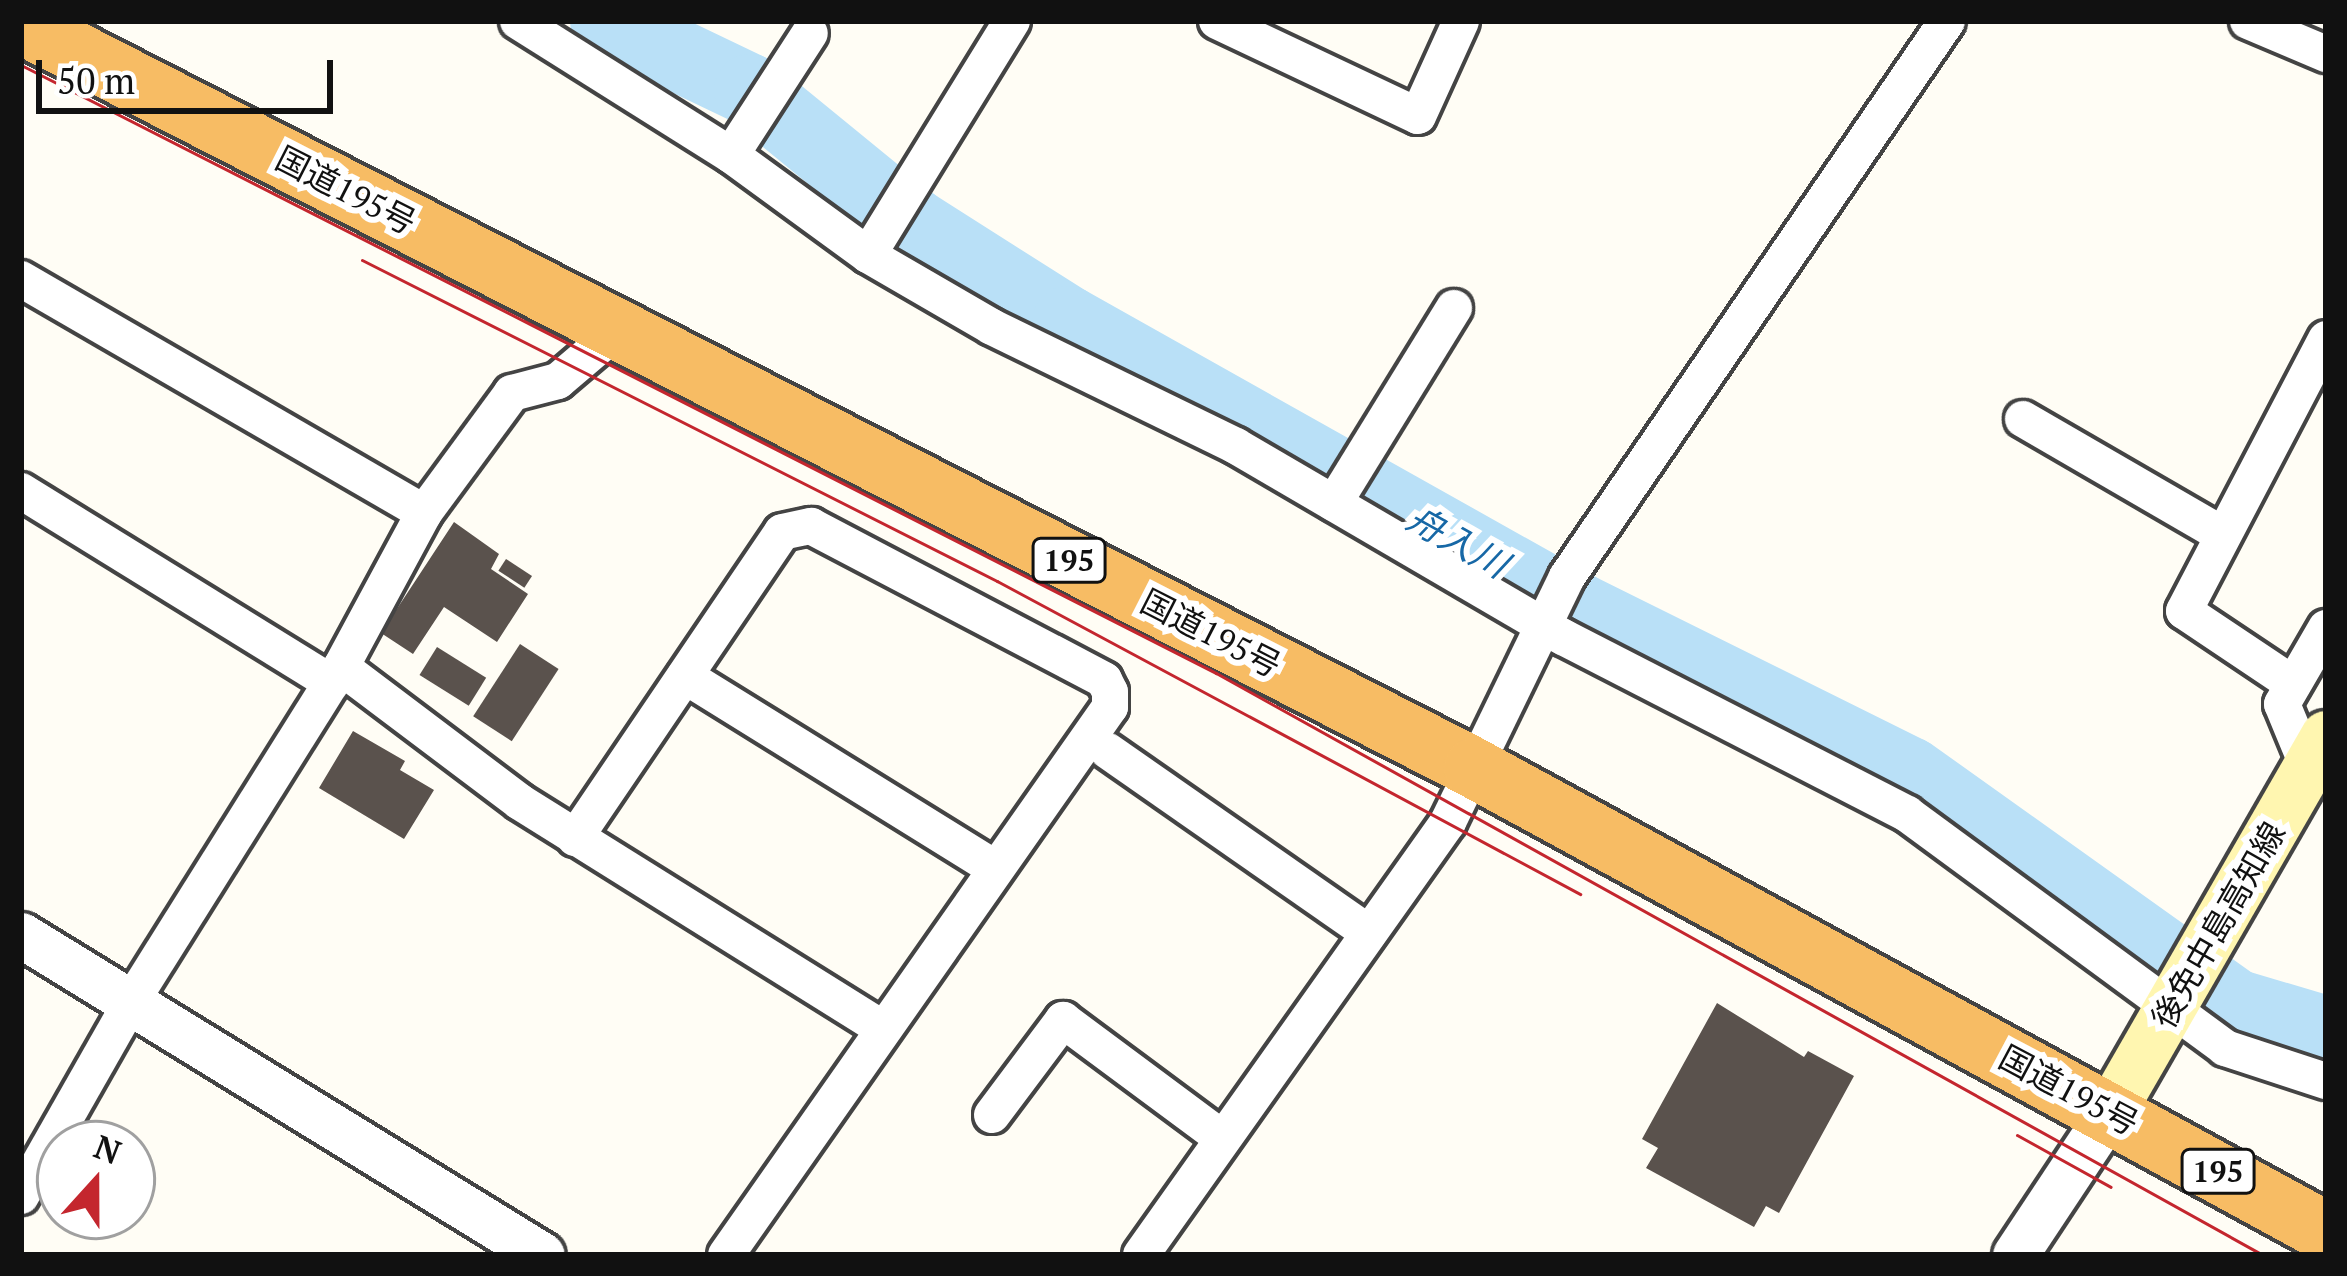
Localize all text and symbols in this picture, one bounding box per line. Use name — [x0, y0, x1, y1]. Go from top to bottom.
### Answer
scale bar — [42, 36, 339, 110]
text: 50 m — [57, 57, 135, 104]
street label: 国道195号 — [269, 138, 423, 242]
water label: 舟入川 — [1400, 496, 1516, 586]
road number: 195 — [1030, 536, 1108, 584]
street label: 国道195号 — [1134, 581, 1288, 685]
street label: 後免中島高知線 — [2143, 815, 2293, 1035]
street label: 国道195号 — [1993, 1037, 2145, 1143]
north arrow — [36, 1120, 156, 1240]
text: N — [89, 1124, 127, 1173]
road number: 195 — [2179, 1147, 2257, 1195]

